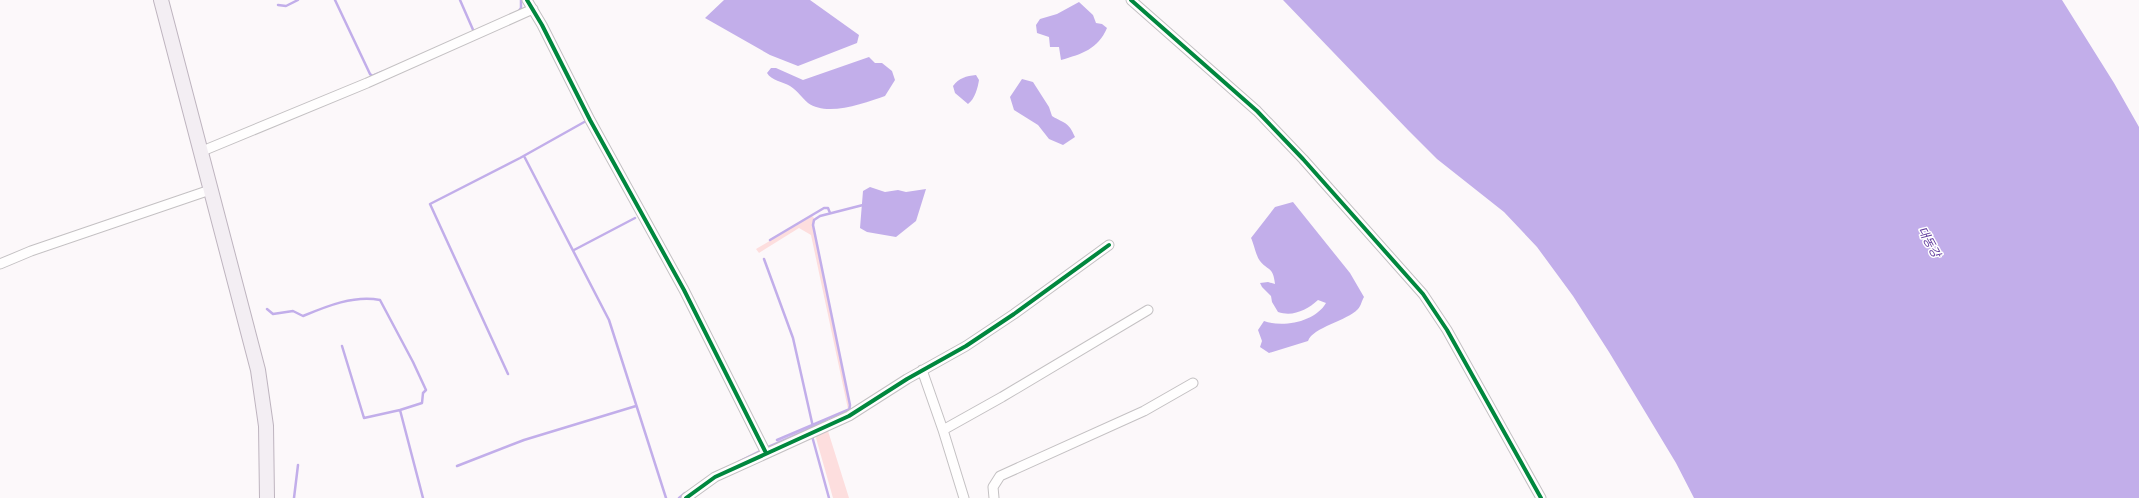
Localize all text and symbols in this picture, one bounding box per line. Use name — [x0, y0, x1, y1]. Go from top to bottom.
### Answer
water label: 대동강 — [1915, 224, 1945, 262]

